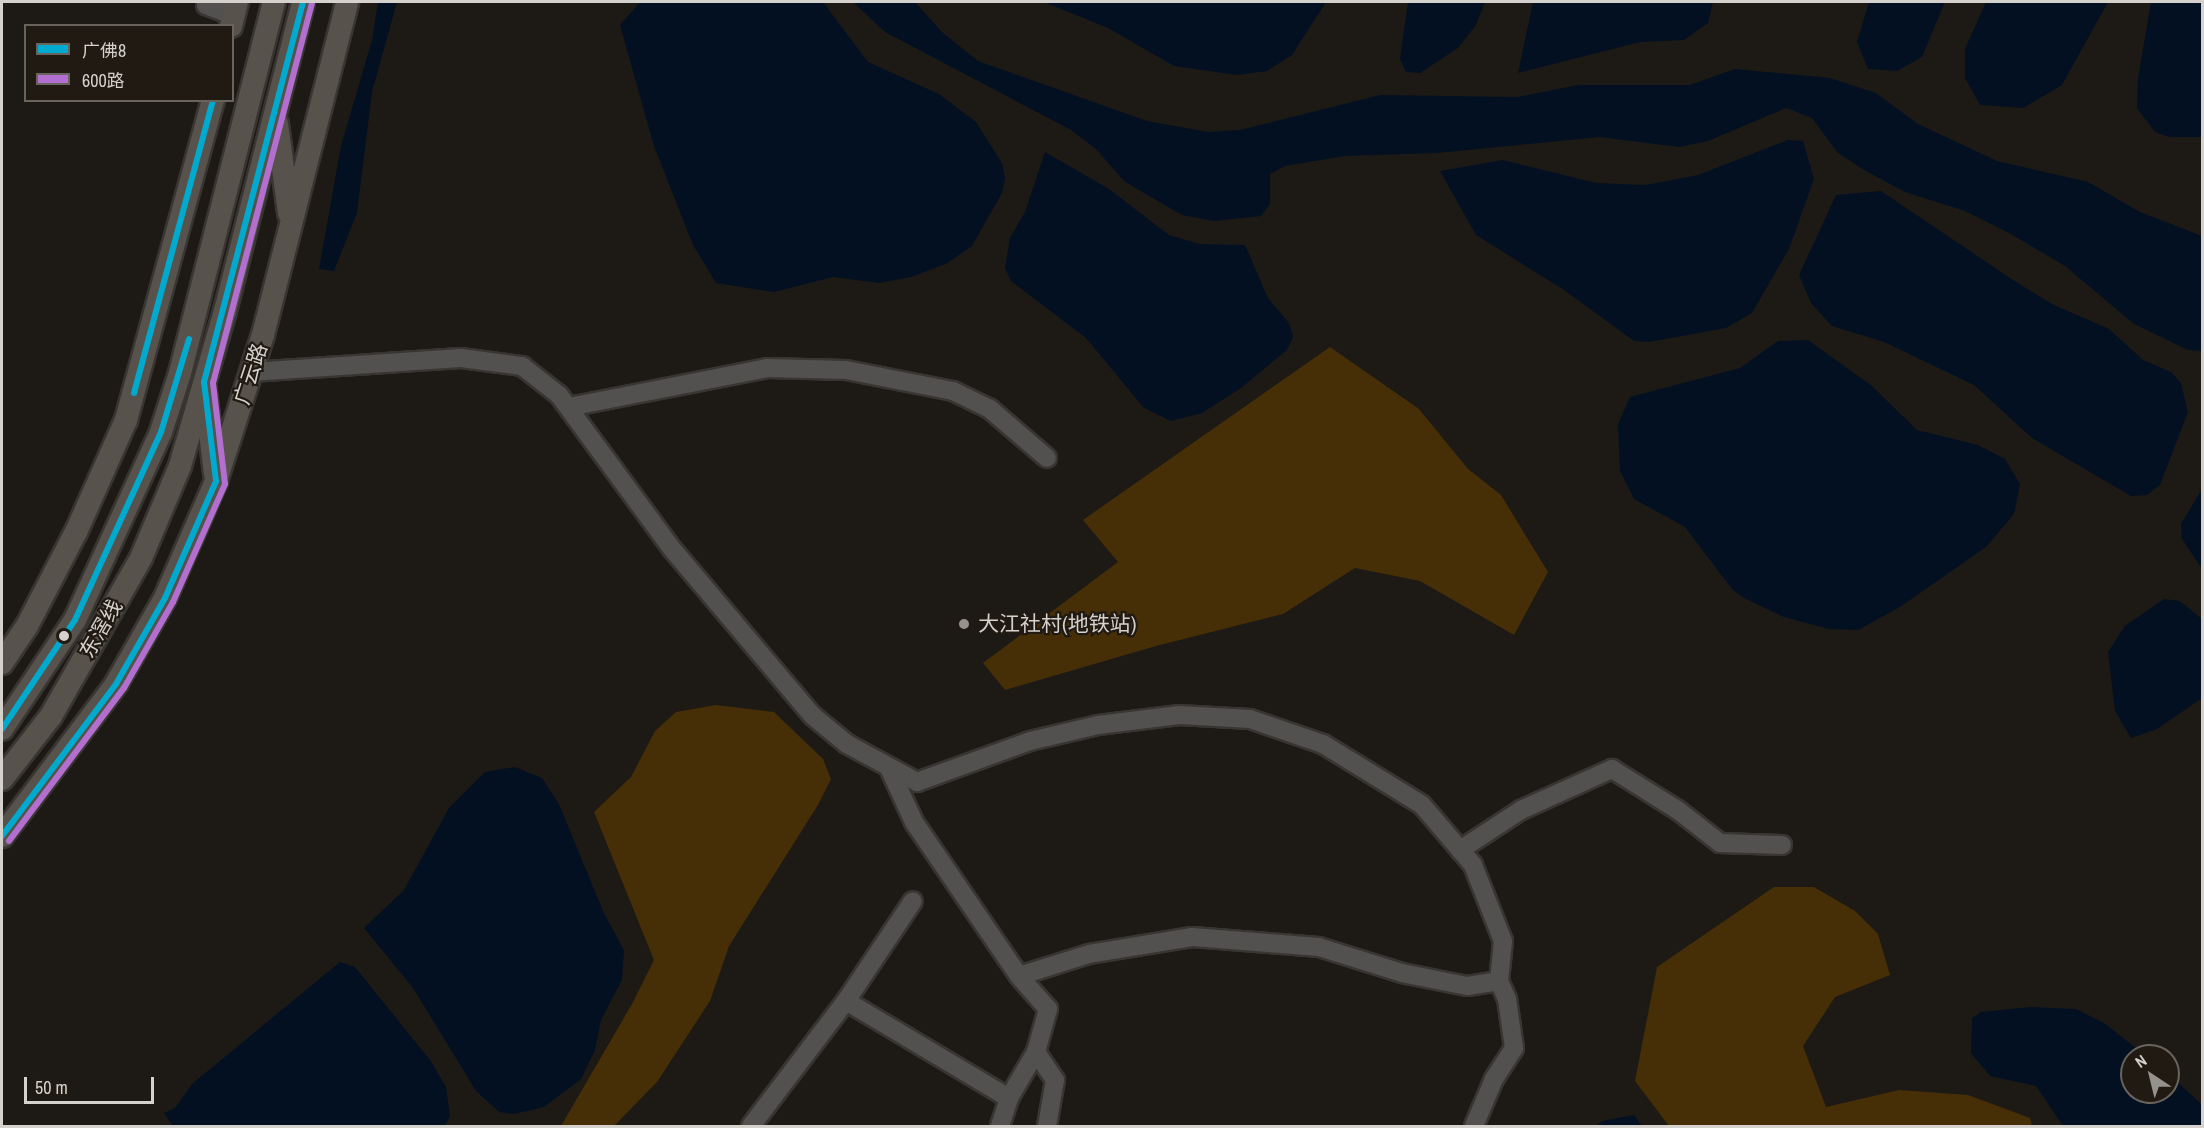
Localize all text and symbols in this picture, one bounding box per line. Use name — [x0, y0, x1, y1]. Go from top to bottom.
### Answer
legend — [24, 24, 234, 102]
text: 广佛8 — [82, 38, 126, 63]
text: 600路 — [82, 68, 125, 93]
street label: 广云路 — [229, 340, 273, 408]
street label: 东滘线 — [74, 595, 128, 663]
place label: 大江社村(地铁站) — [978, 611, 1136, 637]
marker: 大江社村(地铁站) — [955, 615, 973, 633]
unlabelled marker — [58, 630, 70, 642]
north arrow — [2120, 1044, 2180, 1104]
text: N — [2131, 1049, 2151, 1073]
scale bar — [27, 1065, 158, 1103]
text: 50 m — [35, 1075, 68, 1100]

